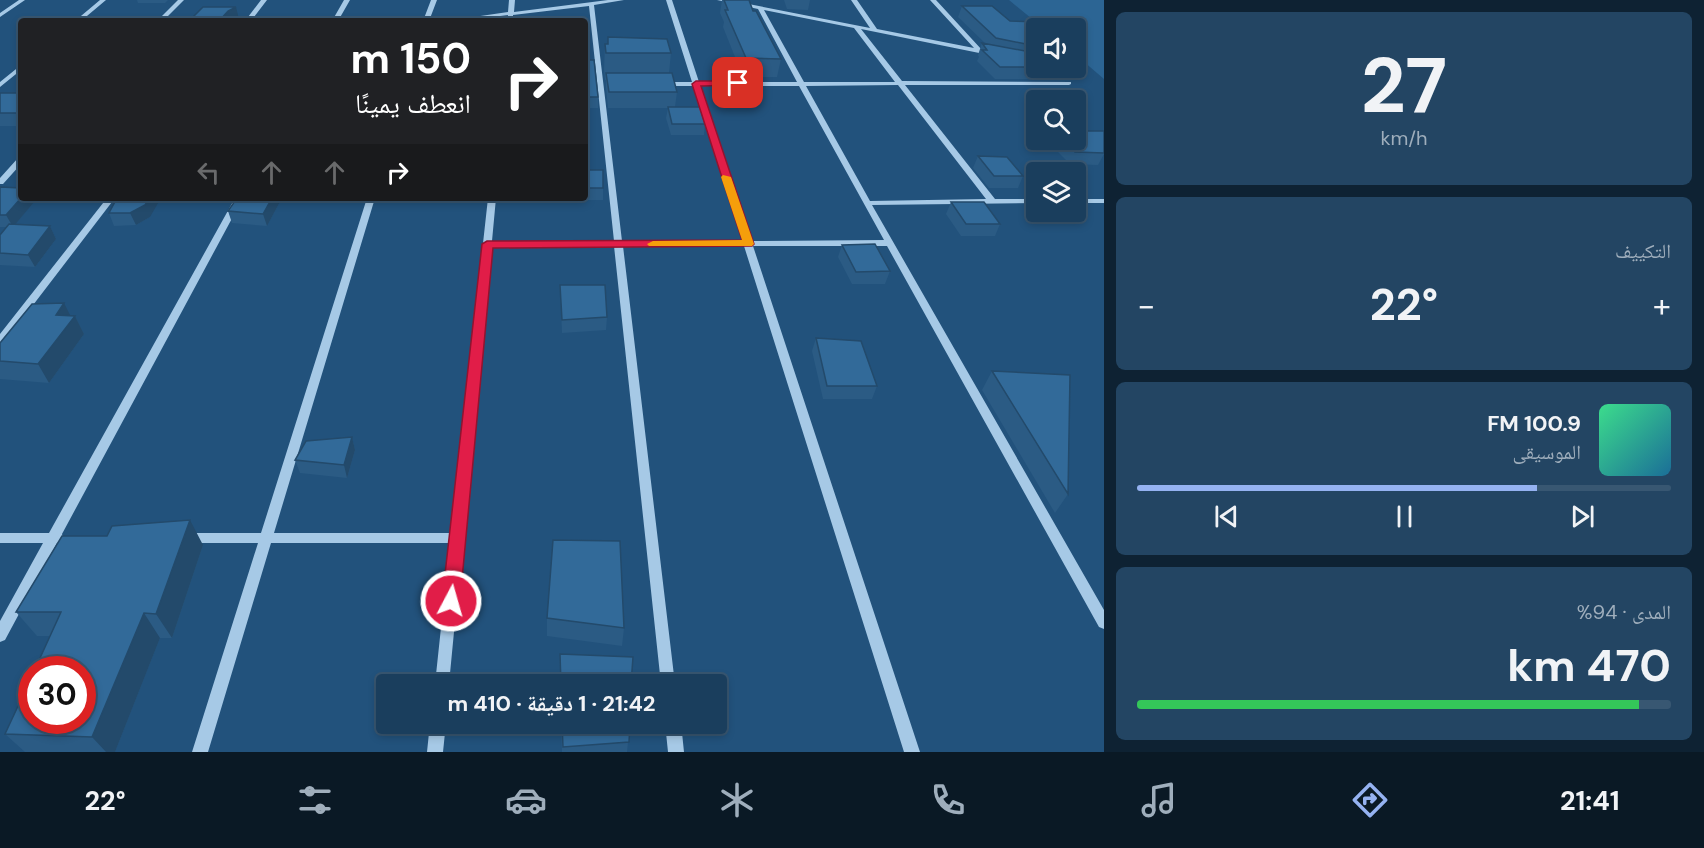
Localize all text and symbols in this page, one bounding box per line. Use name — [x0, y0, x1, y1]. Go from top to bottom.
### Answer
map controls — [1026, 18, 1086, 222]
button: sound — [1026, 18, 1086, 78]
text: 150 m — [351, 31, 471, 86]
text: 27 — [1361, 35, 1447, 136]
icon: right — [492, 42, 570, 120]
pin — [712, 57, 763, 108]
icon: arrive — [721, 66, 754, 99]
text: انعطف يمينًا — [355, 86, 471, 121]
button: search — [1026, 90, 1086, 150]
text: km/h — [1380, 125, 1428, 151]
icon: left — [192, 156, 225, 189]
icon: ahead — [255, 156, 288, 189]
icon: ahead — [318, 156, 351, 189]
icon: right — [381, 156, 414, 189]
button: layers — [1026, 162, 1086, 222]
text: التكييف — [1615, 238, 1671, 264]
text: 22° — [1370, 275, 1438, 334]
text: − — [1137, 284, 1155, 327]
text: + — [1653, 284, 1671, 327]
text: 100.9 FM — [1487, 409, 1581, 438]
text: الموسيقى — [1513, 439, 1581, 465]
icon: previous — [1210, 500, 1243, 533]
icon: pause — [1388, 500, 1421, 533]
icon: next — [1566, 500, 1599, 533]
position arrow — [419, 569, 483, 633]
text: المدى · 94% — [1577, 599, 1671, 625]
text: 470 km — [1507, 636, 1671, 695]
speed limit sign: 30 — [18, 656, 96, 734]
text: 21:42 · 1 دقيقة · 410 m — [447, 689, 656, 718]
icon: filters — [294, 779, 336, 821]
icon: car — [505, 779, 547, 821]
icon: climate — [716, 779, 758, 821]
icon: phone — [927, 779, 969, 821]
icon: music — [1138, 779, 1180, 821]
icon: directions — [1349, 779, 1391, 821]
text: 22° — [84, 783, 125, 818]
text: 21:41 — [1560, 783, 1620, 818]

